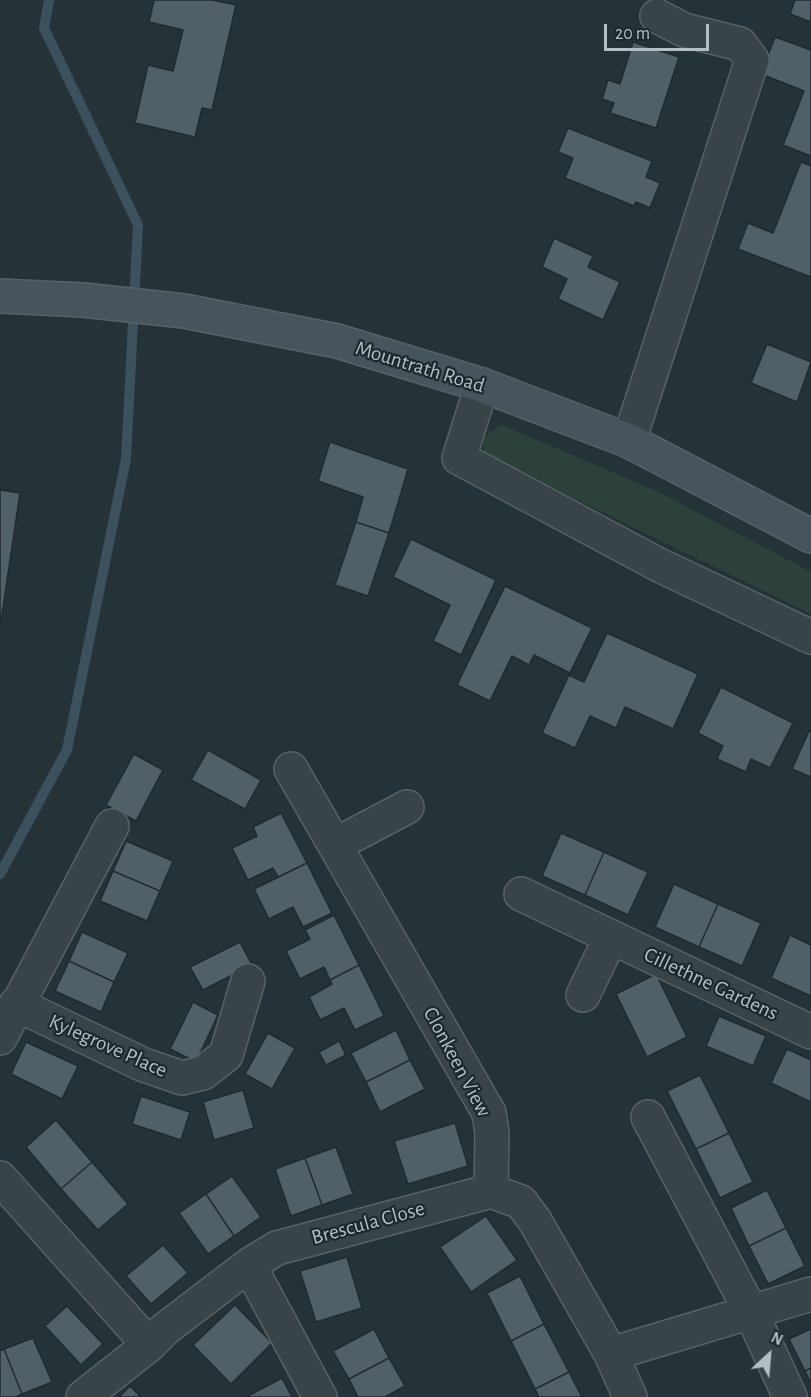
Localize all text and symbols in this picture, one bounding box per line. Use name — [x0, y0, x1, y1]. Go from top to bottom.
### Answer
scale bar — [607, 12, 712, 50]
text: 20 m — [615, 25, 650, 43]
street label: Mountrath Road — [352, 335, 488, 399]
street label: Cillethne Gardens — [640, 942, 782, 1026]
street label: Clonkeen View — [418, 1003, 496, 1121]
street label: Kylegrove Place — [45, 1009, 171, 1083]
street label: Brescula Close — [309, 1196, 427, 1250]
north arrow — [739, 1325, 799, 1385]
text: N — [768, 1329, 785, 1348]

